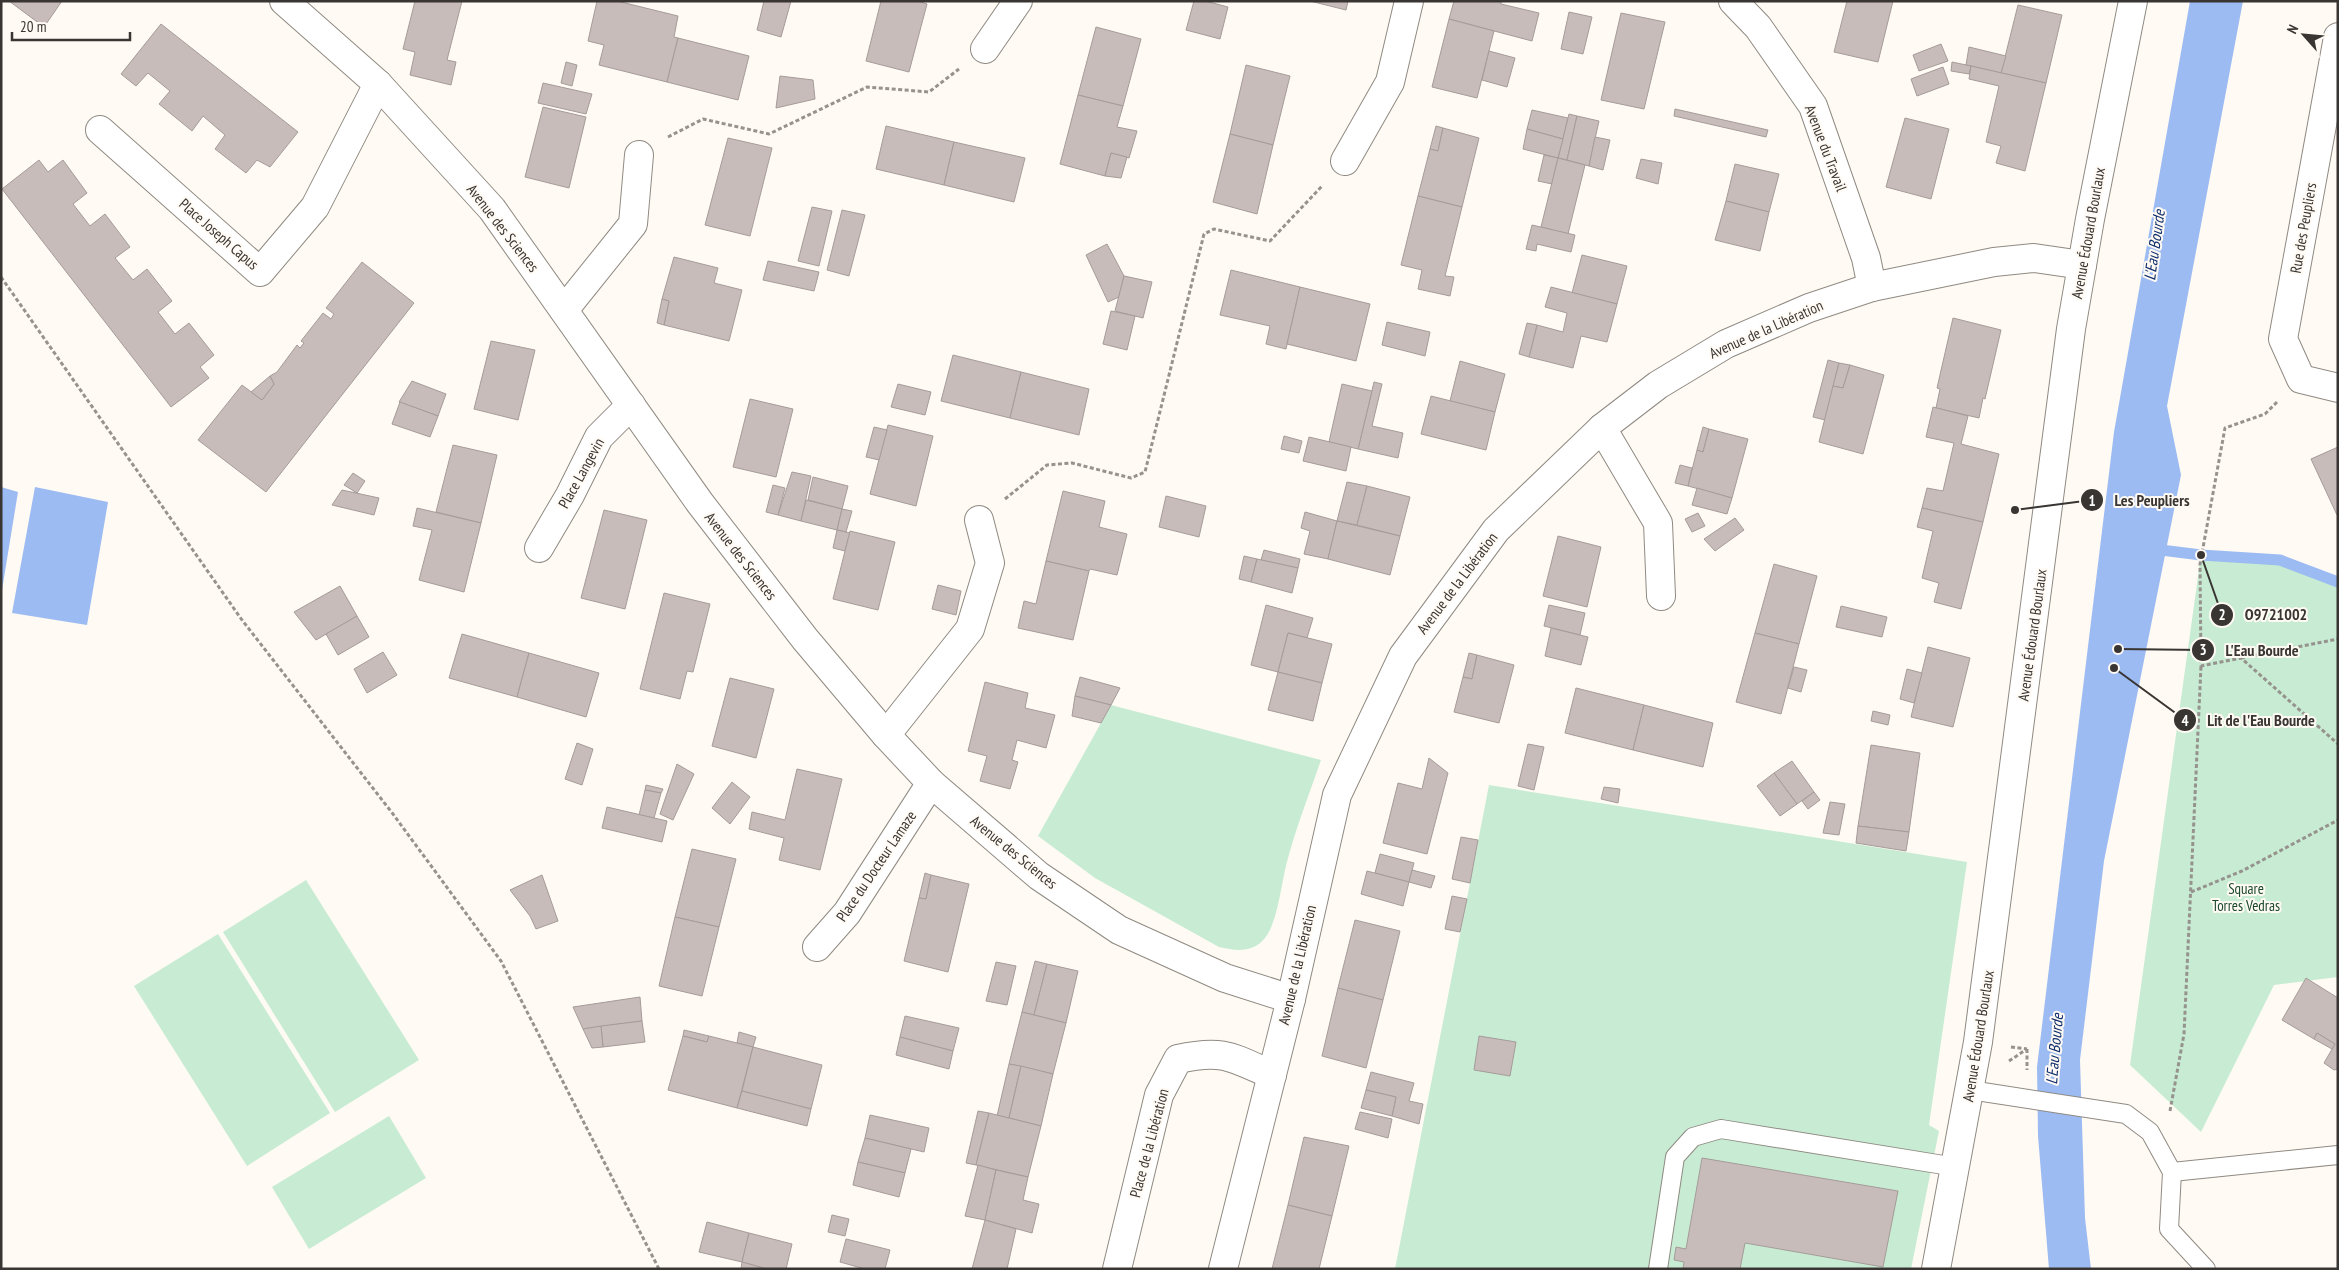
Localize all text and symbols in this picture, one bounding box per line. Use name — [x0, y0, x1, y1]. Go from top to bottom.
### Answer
scale bar — [12, 10, 130, 42]
north arrow — [2279, 10, 2329, 60]
text: 20 m — [20, 17, 46, 36]
text: N — [2283, 22, 2302, 37]
street label: Avenue du Travail — [1801, 102, 1851, 194]
street label: Avenue Édouard Bourlaux — [2067, 166, 2109, 300]
street label: Avenue des Sciences — [463, 180, 543, 276]
street label: Rue des Peupliers — [2286, 181, 2320, 275]
street label: Place Joseph Capus — [175, 194, 263, 274]
water label: L'Eau Bourde — [2139, 207, 2169, 281]
street label: Avenue de la Libération — [1706, 295, 1826, 363]
street label: Place Langevin — [554, 435, 608, 511]
callout: Les Peupliers — [2080, 485, 2200, 516]
text: Les Peupliers — [2114, 490, 2190, 510]
text: 1 — [2088, 491, 2096, 510]
street label: Avenue des Sciences — [701, 508, 781, 604]
street label: Avenue de la Libération — [1413, 528, 1501, 638]
street label: Avenue Édouard Bourlaux — [2013, 568, 2051, 702]
callout: O9721002 — [2210, 599, 2317, 630]
text: O9721002 — [2245, 604, 2307, 624]
text: 2 — [2218, 605, 2226, 624]
callout: L'Eau Bourde — [2190, 635, 2308, 666]
text: 3 — [2199, 640, 2207, 659]
text: L'Eau Bourde — [2226, 640, 2299, 660]
callout: Lit de l'Eau Bourde — [2172, 705, 2325, 736]
text: Lit de l'Eau Bourde — [2207, 710, 2315, 730]
text: 4 — [2181, 711, 2189, 730]
street label: Place du Docteur Lamaze — [832, 807, 920, 925]
street label: Avenue des Sciences — [967, 811, 1061, 893]
park label: Square Torres Vedras — [2212, 879, 2280, 915]
street label: Avenue de la Libération — [1274, 903, 1320, 1027]
street label: Avenue Édouard Bourlaux — [1958, 969, 1998, 1103]
water label: L'Eau Bourde — [2041, 1011, 2067, 1085]
street label: Place de la Libération — [1125, 1086, 1173, 1200]

